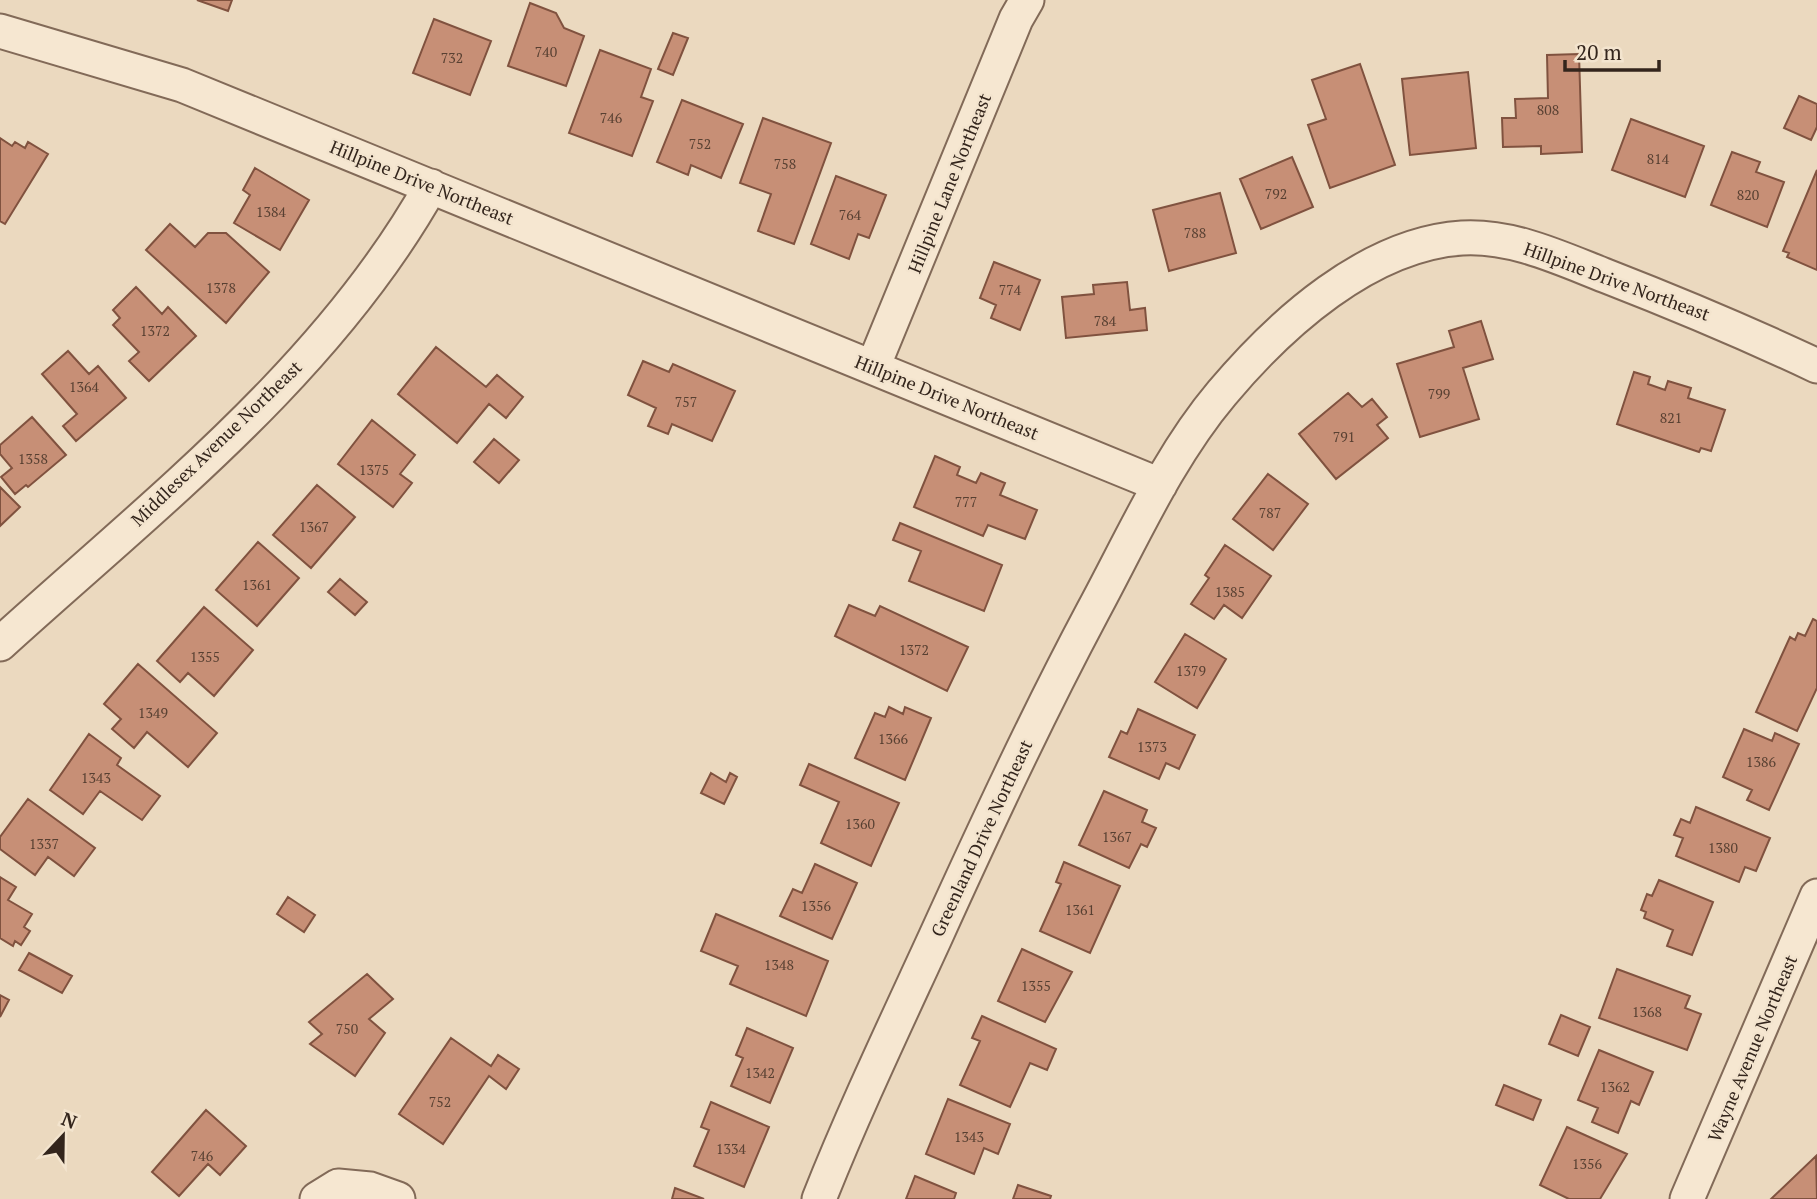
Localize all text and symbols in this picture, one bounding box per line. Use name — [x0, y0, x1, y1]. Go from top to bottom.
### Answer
scale bar — [1565, 28, 1660, 72]
text: 20 m — [1576, 38, 1622, 66]
house number: 740 — [535, 42, 557, 61]
house number: 732 — [441, 48, 463, 67]
street label: Hillpine Lane Northeast — [902, 89, 996, 277]
house number: 808 — [1537, 100, 1559, 119]
house number: 746 — [600, 108, 623, 127]
street label: Hillpine Drive Northeast — [327, 134, 518, 230]
house number: 752 — [689, 134, 711, 153]
house number: 814 — [1647, 149, 1670, 168]
house number: 758 — [774, 154, 796, 173]
house number: 792 — [1265, 184, 1287, 203]
house number: 820 — [1737, 185, 1759, 204]
house number: 1384 — [256, 202, 286, 221]
house number: 764 — [839, 205, 862, 224]
house number: 788 — [1184, 223, 1206, 242]
street label: Hillpine Drive Northeast — [1521, 236, 1714, 326]
house number: 1378 — [206, 278, 236, 297]
house number: 774 — [999, 280, 1022, 299]
house number: 784 — [1094, 311, 1117, 330]
house number: 1372 — [140, 321, 170, 340]
street label: Hillpine Drive Northeast — [852, 349, 1043, 445]
street label: Middlesex Avenue Northeast — [125, 355, 307, 531]
house number: 1364 — [69, 377, 99, 396]
house number: 799 — [1428, 384, 1450, 403]
house number: 757 — [675, 392, 697, 411]
house number: 821 — [1660, 408, 1682, 427]
house number: 791 — [1333, 427, 1355, 446]
house number: 1358 — [18, 449, 48, 468]
house number: 1375 — [359, 460, 389, 479]
house number: 777 — [955, 492, 977, 511]
house number: 787 — [1259, 503, 1281, 522]
house number: 1367 — [299, 517, 329, 536]
house number: 1361 — [242, 575, 272, 594]
house number: 1385 — [1215, 582, 1245, 601]
house number: 1372 — [899, 640, 929, 659]
house number: 1355 — [190, 647, 220, 666]
house number: 1379 — [1176, 661, 1206, 680]
house number: 1349 — [138, 703, 168, 722]
house number: 1366 — [878, 729, 908, 748]
street label: Greenland Drive Northeast — [925, 735, 1037, 940]
house number: 1373 — [1137, 737, 1167, 756]
house number: 1386 — [1746, 752, 1776, 771]
house number: 1343 — [81, 768, 111, 787]
house number: 1360 — [845, 814, 875, 833]
house number: 1367 — [1102, 827, 1132, 846]
house number: 1337 — [29, 834, 59, 853]
house number: 1380 — [1708, 838, 1738, 857]
house number: 1356 — [801, 896, 831, 915]
house number: 1361 — [1065, 900, 1095, 919]
street label: Wayne Avenue Northeast — [1702, 951, 1802, 1145]
house number: 1348 — [764, 955, 794, 974]
house number: 1355 — [1021, 976, 1051, 995]
house number: 1368 — [1632, 1002, 1662, 1021]
house number: 750 — [336, 1019, 358, 1038]
house number: 1342 — [745, 1063, 775, 1082]
house number: 1362 — [1600, 1077, 1630, 1096]
house number: 752 — [429, 1092, 451, 1111]
north arrow — [28, 1101, 98, 1171]
text: N — [58, 1105, 81, 1134]
house number: 1343 — [954, 1127, 984, 1146]
house number: 1334 — [716, 1139, 746, 1158]
house number: 746 — [191, 1146, 214, 1165]
house number: 1356 — [1572, 1154, 1602, 1173]

